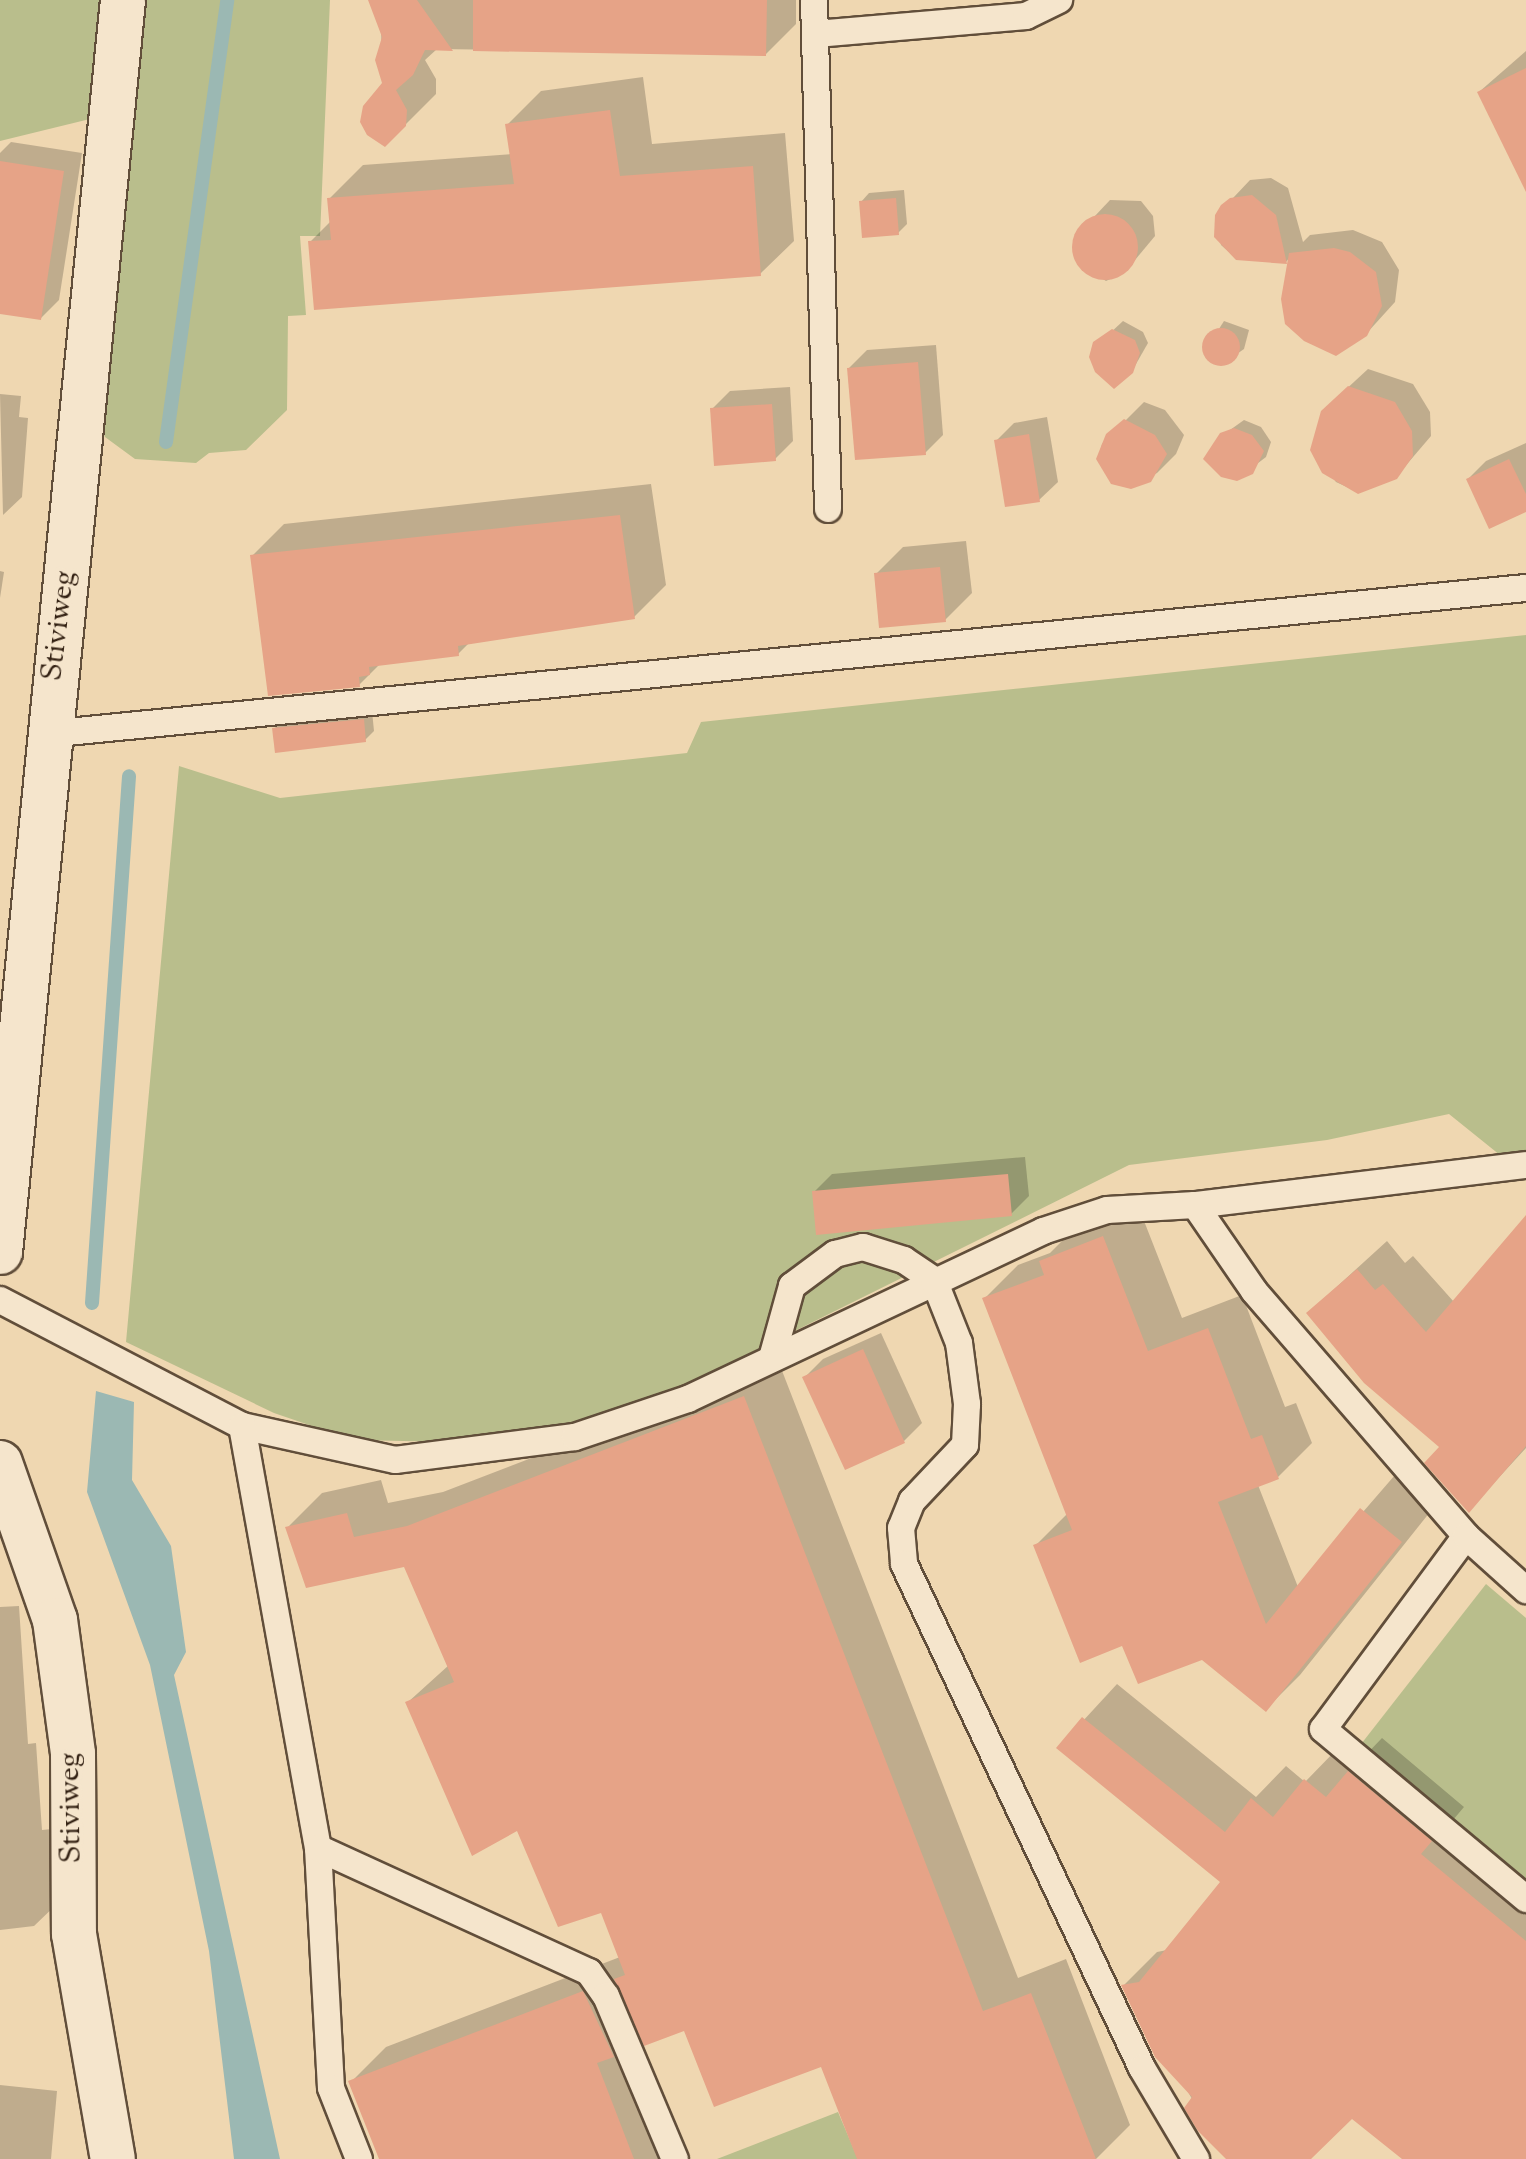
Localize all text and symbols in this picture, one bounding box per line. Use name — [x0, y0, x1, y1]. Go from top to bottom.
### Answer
street label: Stiviweg — [35, 569, 85, 683]
street label: Stiviweg — [53, 1752, 91, 1864]

